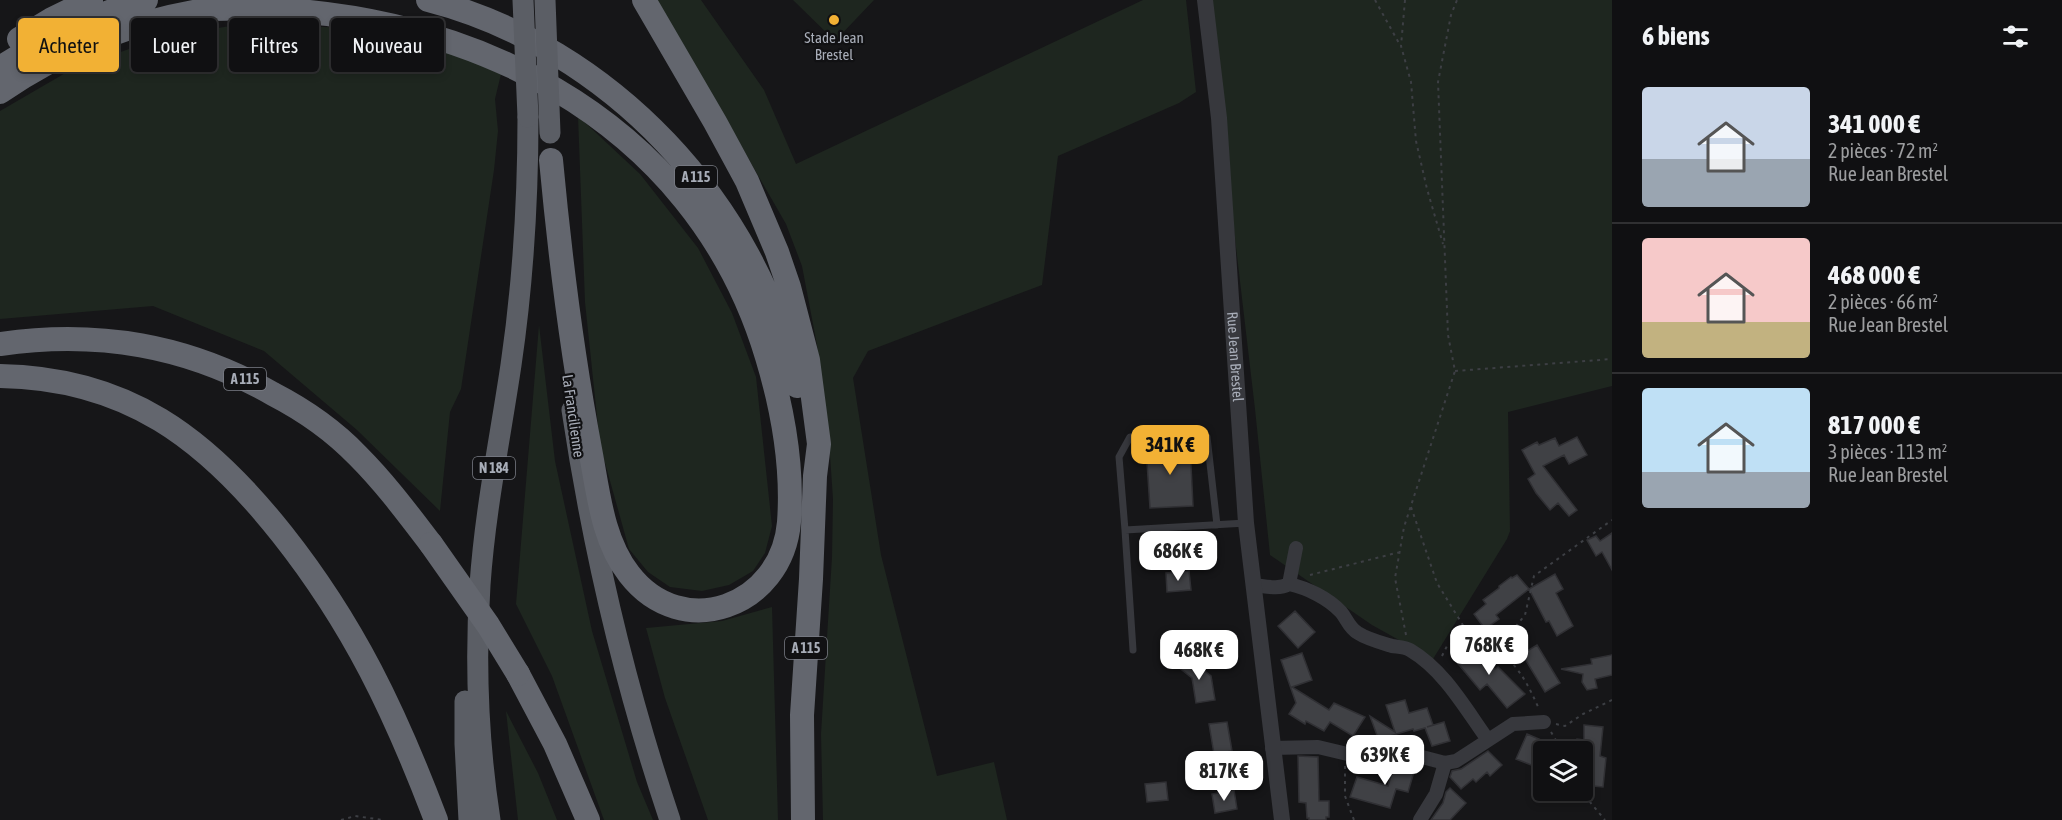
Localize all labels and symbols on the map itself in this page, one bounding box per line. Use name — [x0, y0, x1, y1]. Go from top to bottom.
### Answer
marker: Stade Jean Brestel — [827, 13, 841, 27]
place label: Stade Jean Brestel — [804, 29, 864, 63]
road number: A 115 — [675, 166, 717, 188]
street label: Rue Jean Brestel — [1224, 311, 1247, 402]
road number: A 115 — [224, 368, 266, 390]
street label: La Francilienne — [559, 373, 588, 459]
pin: 341K € — [1121, 425, 1219, 476]
road number: N 184 — [473, 457, 515, 479]
pin: 686K € — [1129, 531, 1227, 582]
pin: 768K € — [1440, 625, 1538, 676]
pin: 468K € — [1150, 630, 1248, 681]
road number: A 115 — [785, 637, 827, 659]
pin: 639K € — [1336, 735, 1434, 786]
pin: 817K € — [1175, 751, 1273, 802]

